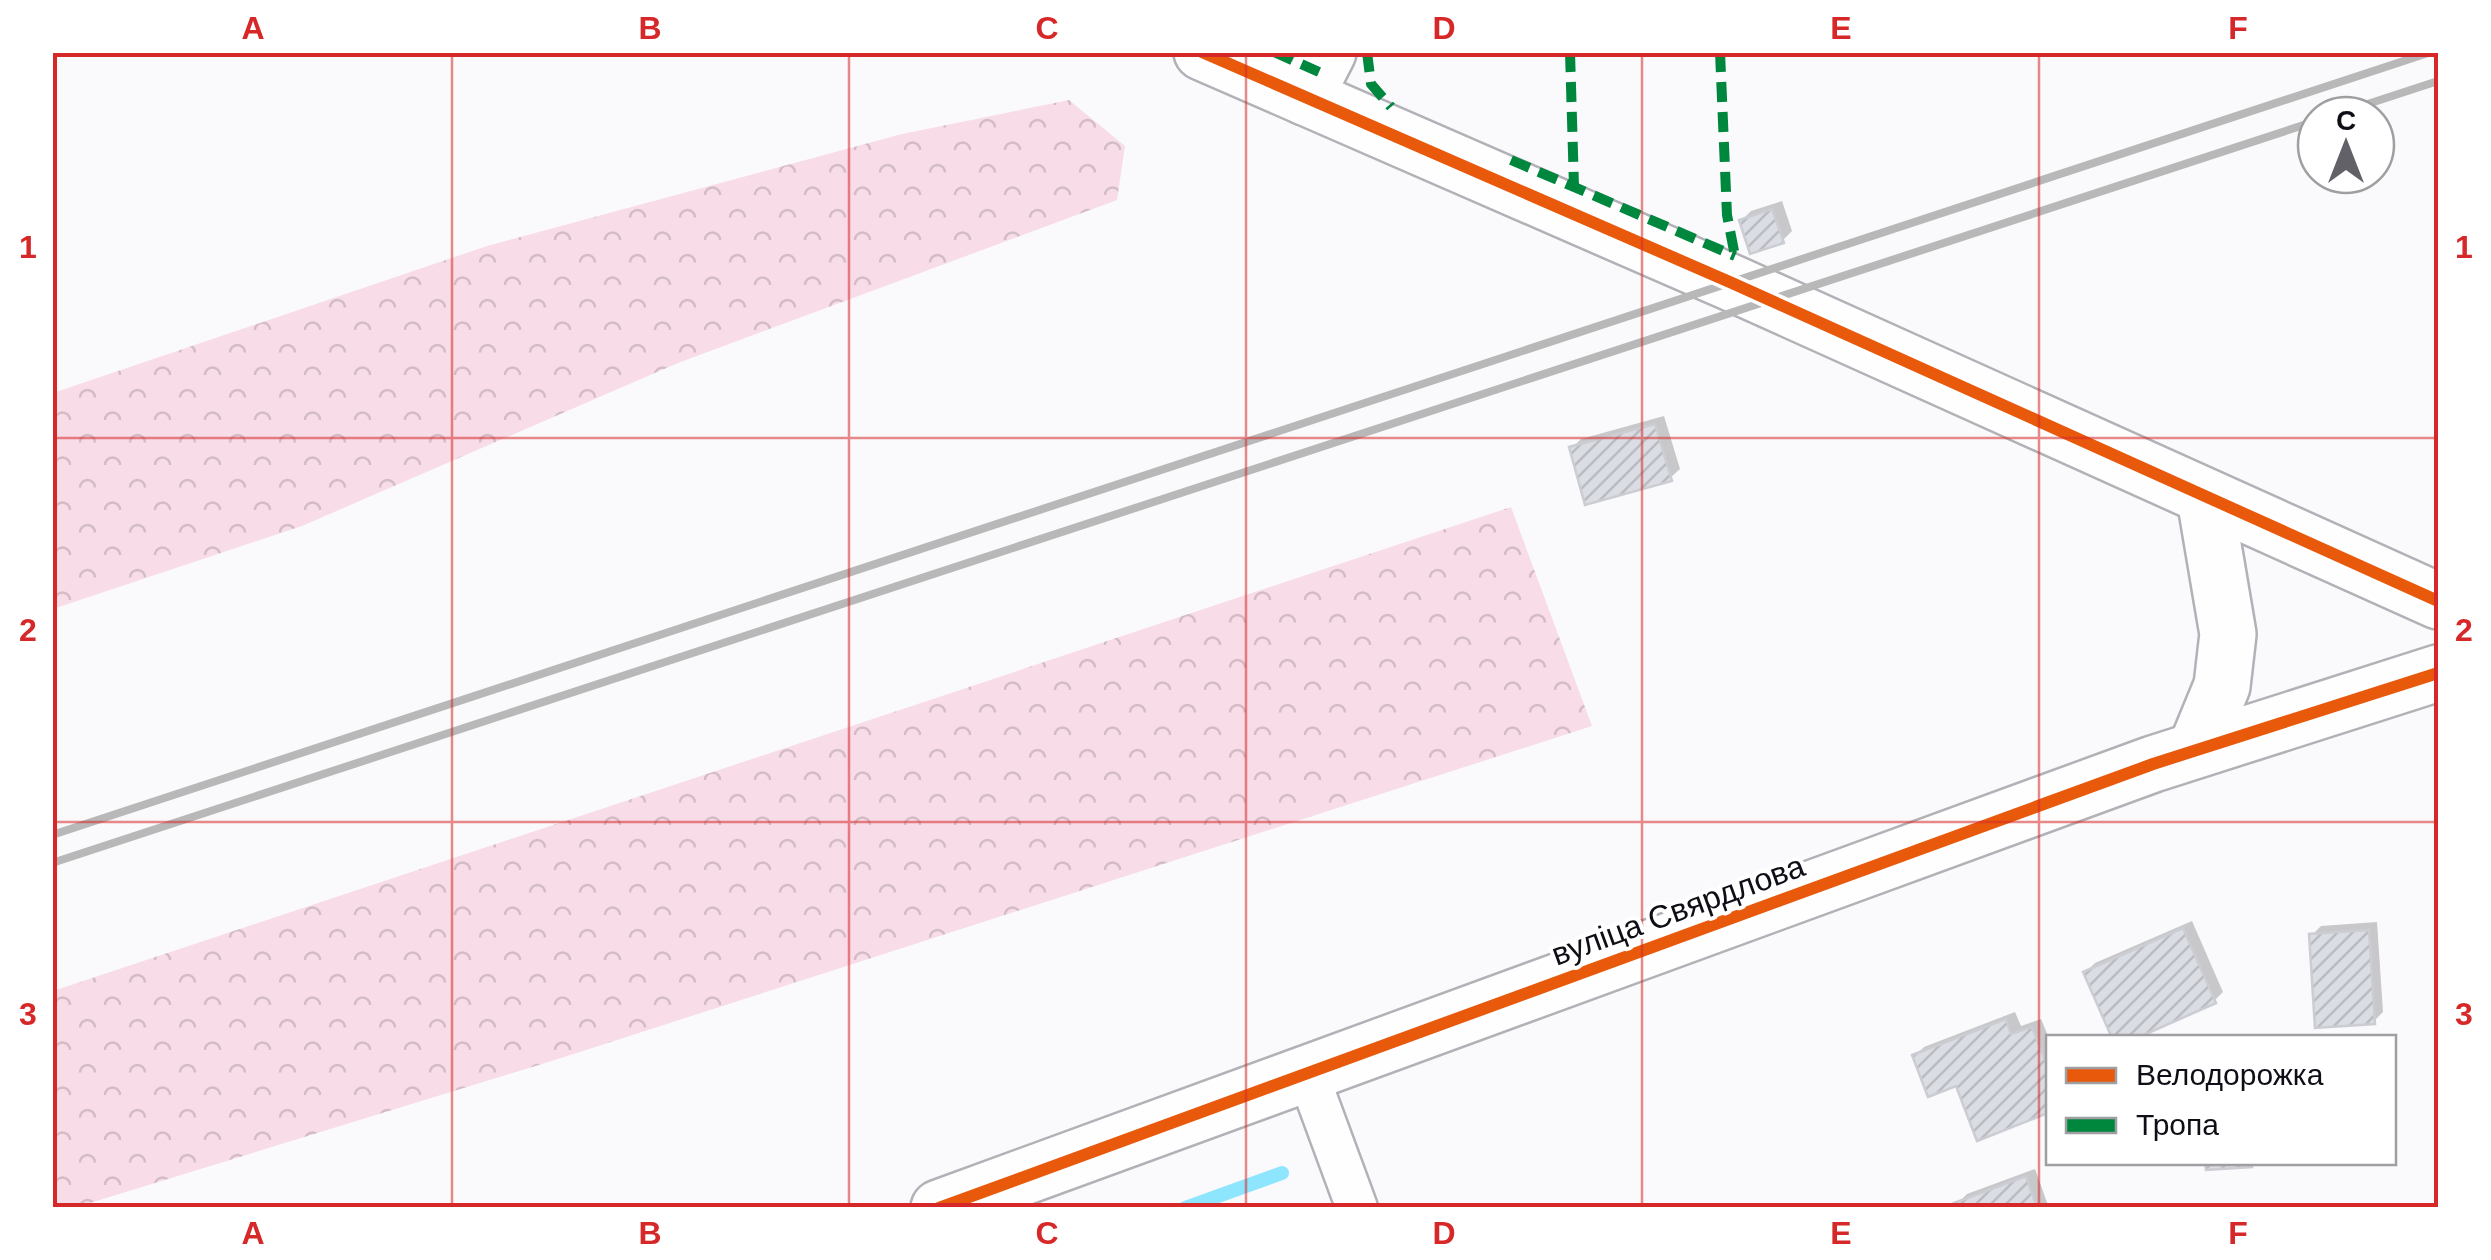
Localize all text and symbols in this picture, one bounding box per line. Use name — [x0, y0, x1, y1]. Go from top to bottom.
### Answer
text: A — [241, 10, 265, 46]
text: B — [638, 10, 662, 46]
text: C — [1035, 10, 1059, 46]
text: D — [1432, 10, 1456, 46]
text: E — [1830, 10, 1852, 46]
text: F — [2228, 10, 2248, 46]
north arrow — [2296, 95, 2396, 195]
text: С — [2336, 105, 2356, 136]
text: 1 — [19, 229, 37, 265]
text: 1 — [2455, 229, 2473, 265]
text: 2 — [19, 612, 37, 648]
text: 2 — [2455, 612, 2473, 648]
street label: вуліца Свярдлова — [1547, 847, 1810, 972]
text: 3 — [19, 996, 37, 1032]
text: 3 — [2455, 996, 2473, 1032]
legend — [2046, 1035, 2396, 1165]
text: Велодорожка — [2136, 1058, 2324, 1091]
text: Тропа — [2136, 1108, 2219, 1141]
text: A — [241, 1215, 265, 1251]
text: B — [638, 1215, 662, 1251]
text: C — [1035, 1215, 1059, 1251]
text: D — [1432, 1215, 1456, 1251]
text: E — [1830, 1215, 1852, 1251]
text: F — [2228, 1215, 2248, 1251]

